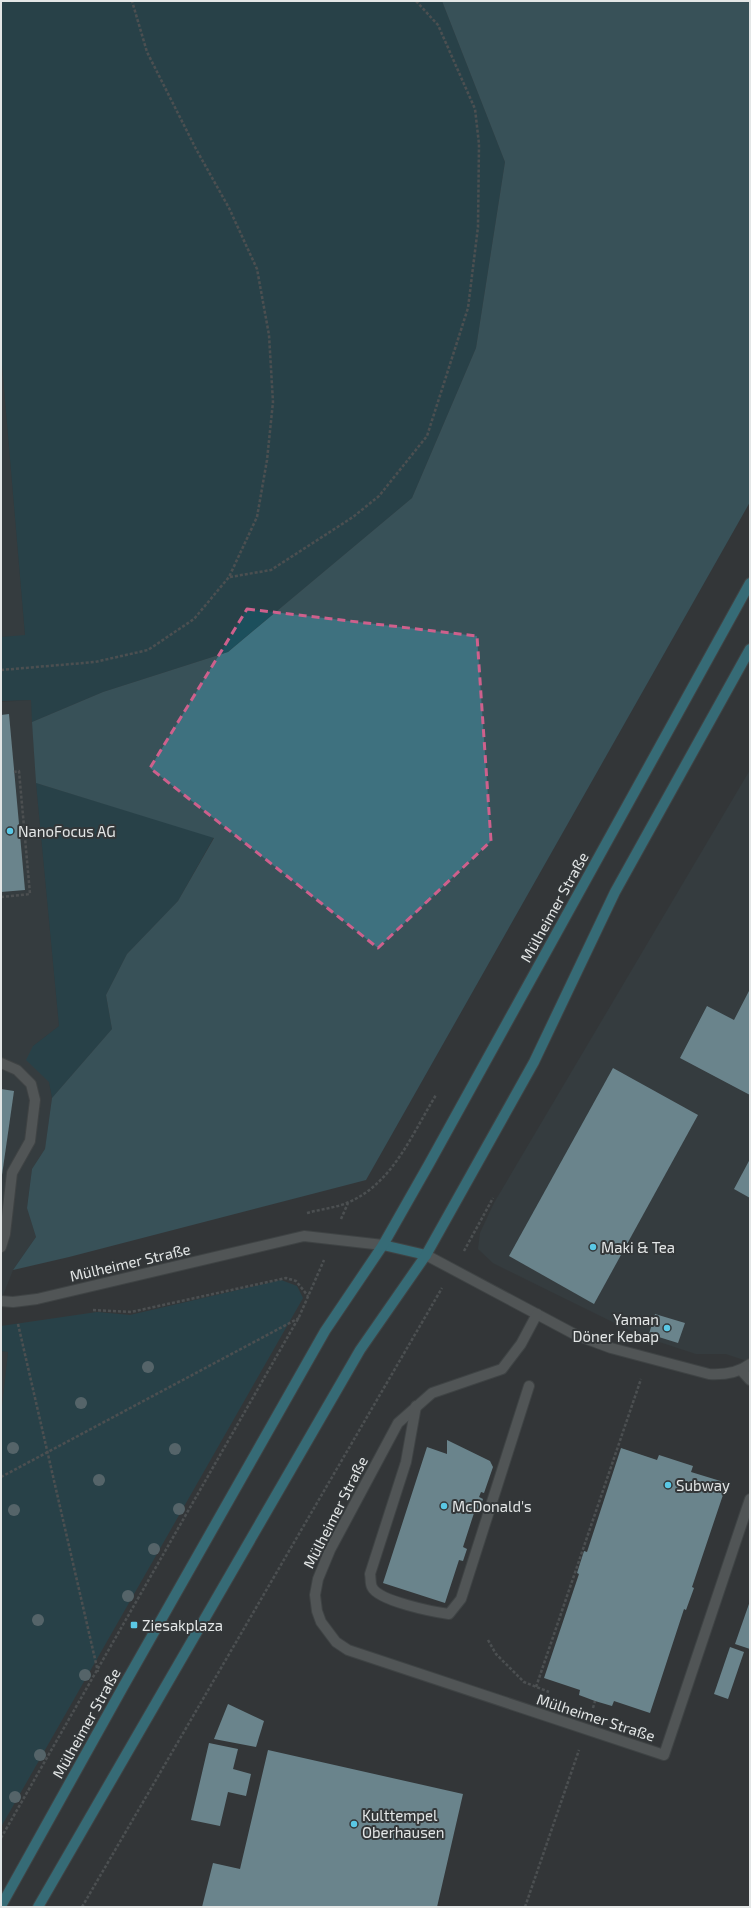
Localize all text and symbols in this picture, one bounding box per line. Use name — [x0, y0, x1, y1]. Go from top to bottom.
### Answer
place label: NanoFocus AG — [18, 822, 116, 840]
marker: NanoFocus AG — [5, 826, 15, 836]
street label: Mülheimer Straße — [516, 849, 592, 965]
place label: Maki & Tea — [601, 1238, 675, 1256]
street label: Mülheimer Straße — [68, 1239, 192, 1285]
marker: Maki & Tea — [588, 1242, 598, 1252]
place label: Yaman Döner Kebap — [572, 1310, 659, 1345]
marker: Yaman Döner Kebap — [662, 1323, 672, 1333]
street label: Mülheimer Straße — [299, 1453, 371, 1571]
place label: Subway — [676, 1476, 730, 1494]
marker: Subway — [663, 1480, 673, 1490]
place label: McDonald's — [452, 1497, 532, 1515]
marker: McDonald's — [439, 1501, 449, 1511]
place label: Ziesakplaza — [142, 1616, 223, 1634]
marker: Ziesakplaza — [129, 1620, 139, 1630]
street label: Mülheimer Straße — [48, 1665, 124, 1781]
street label: Mülheimer Straße — [535, 1689, 657, 1745]
place label: Kulttempel Oberhausen — [362, 1806, 445, 1841]
marker: Kulttempel Oberhausen — [349, 1819, 359, 1829]

